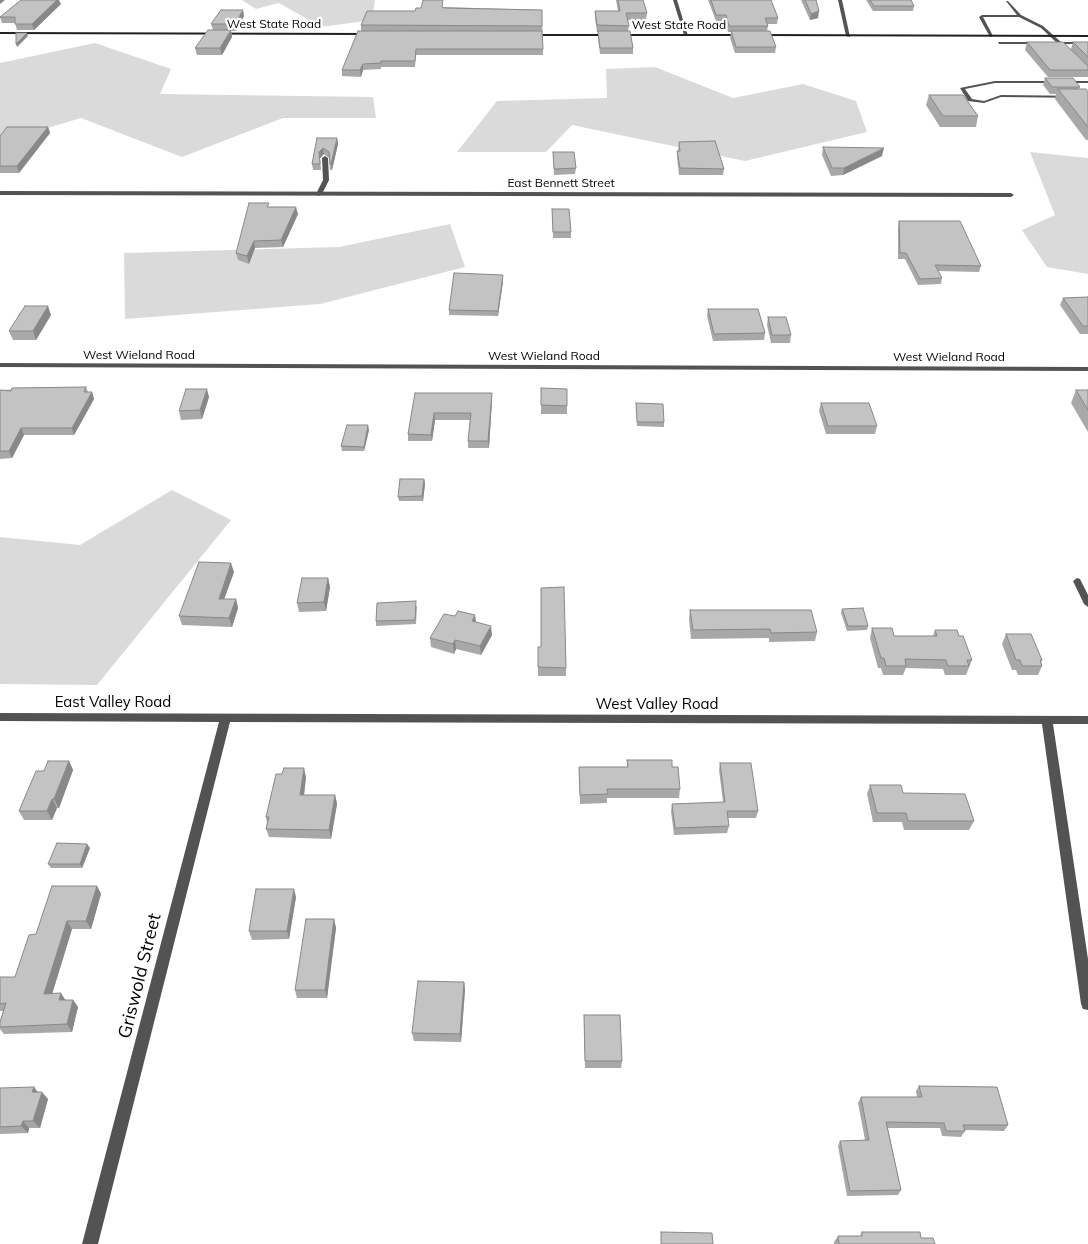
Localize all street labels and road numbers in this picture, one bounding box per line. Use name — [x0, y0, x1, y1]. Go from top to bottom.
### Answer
street label: West State Road — [227, 17, 321, 31]
street label: West State Road — [632, 18, 726, 32]
street label: East Bennett Street — [507, 176, 615, 190]
street label: West Wieland Road — [83, 348, 195, 362]
street label: West Wieland Road — [488, 349, 600, 363]
street label: West Wieland Road — [893, 350, 1005, 364]
street label: East Valley Road — [55, 693, 171, 711]
street label: West Valley Road — [596, 695, 718, 713]
street label: Griswold Street — [114, 911, 166, 1041]

